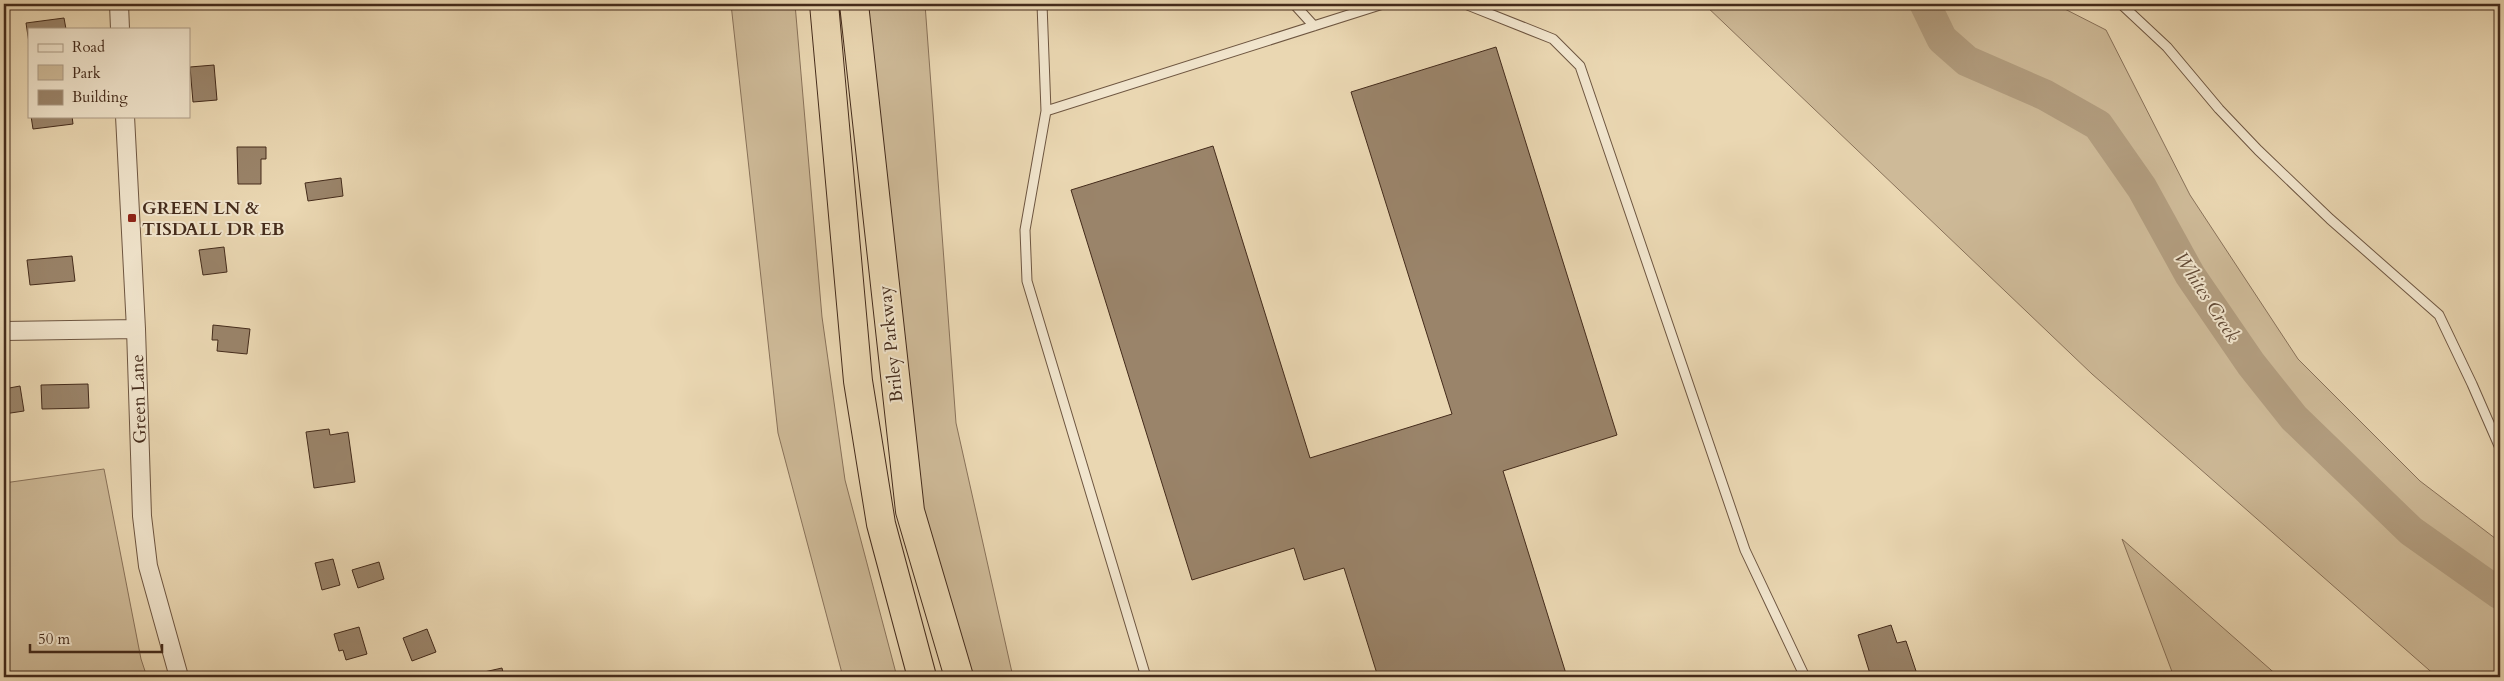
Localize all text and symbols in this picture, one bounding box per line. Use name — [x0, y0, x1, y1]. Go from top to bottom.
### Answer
legend — [28, 28, 190, 118]
text: Road — [72, 37, 105, 57]
text: Park — [72, 63, 101, 83]
text: Building — [72, 87, 128, 107]
place label: GREEN LN & TISDALL DR EB — [142, 196, 285, 242]
marker: GREEN LN & TISDALL DR EB — [126, 212, 138, 224]
water label: Whites Creek — [2168, 247, 2246, 348]
street label: Briley Parkway — [872, 284, 910, 404]
street label: Green Lane — [125, 354, 153, 444]
scale bar — [30, 621, 162, 653]
text: 50 m — [38, 629, 70, 649]

